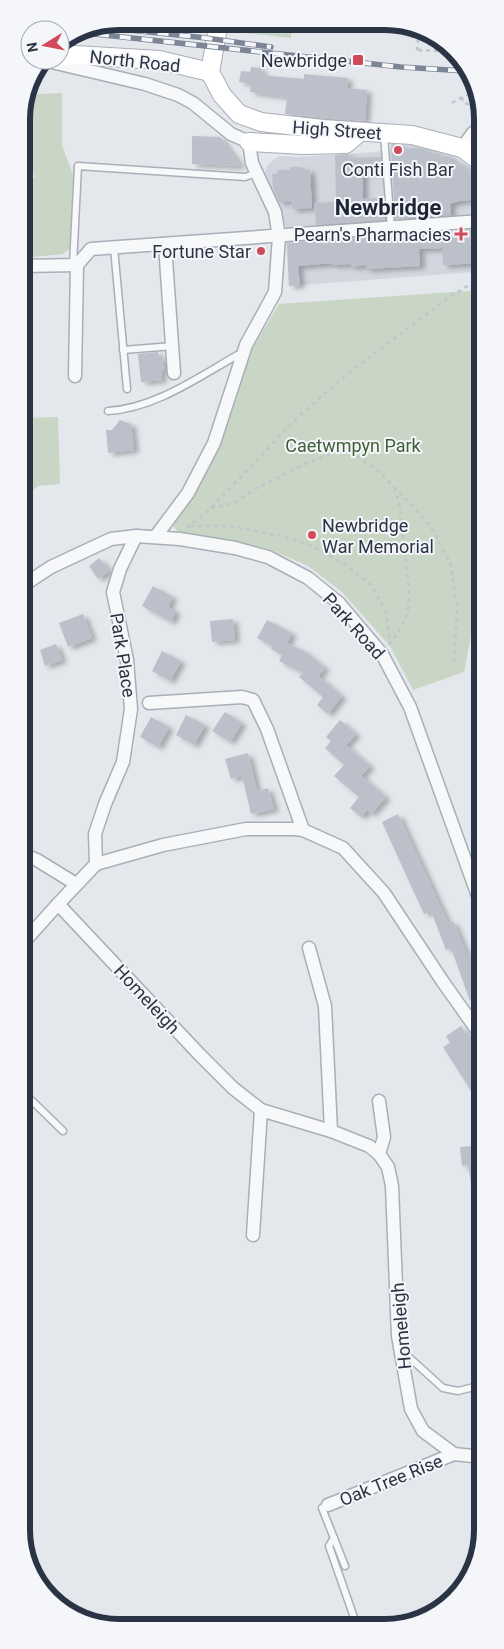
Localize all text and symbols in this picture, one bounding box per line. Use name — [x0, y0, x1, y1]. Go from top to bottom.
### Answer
north arrow — [20, 20, 70, 70]
text: N — [23, 41, 41, 54]
street label: North Road — [89, 46, 181, 76]
place label: Newbridge — [261, 50, 347, 71]
marker: Newbridge — [351, 53, 365, 67]
street label: High Street — [292, 116, 382, 144]
marker: Conti Fish Bar — [392, 144, 404, 156]
place label: Conti Fish Bar — [342, 159, 454, 180]
district label: Newbridge — [335, 195, 441, 220]
place label: Pearn's Pharmacies — [294, 224, 451, 245]
marker: Pearn's Pharmacies — [455, 228, 467, 240]
place label: Fortune Star — [152, 241, 251, 262]
marker: Fortune Star — [255, 245, 267, 257]
park label: Caetwmpyn Park — [285, 435, 422, 456]
place label: Newbridge War Memorial — [322, 515, 434, 557]
marker: Newbridge War Memorial — [306, 529, 318, 541]
street label: Park Road — [319, 588, 389, 664]
street label: Park Place — [106, 611, 140, 699]
street label: Homeleigh — [110, 960, 184, 1038]
street label: Homeleigh — [387, 1282, 415, 1370]
street label: Oak Tree Rise — [336, 1450, 446, 1510]

